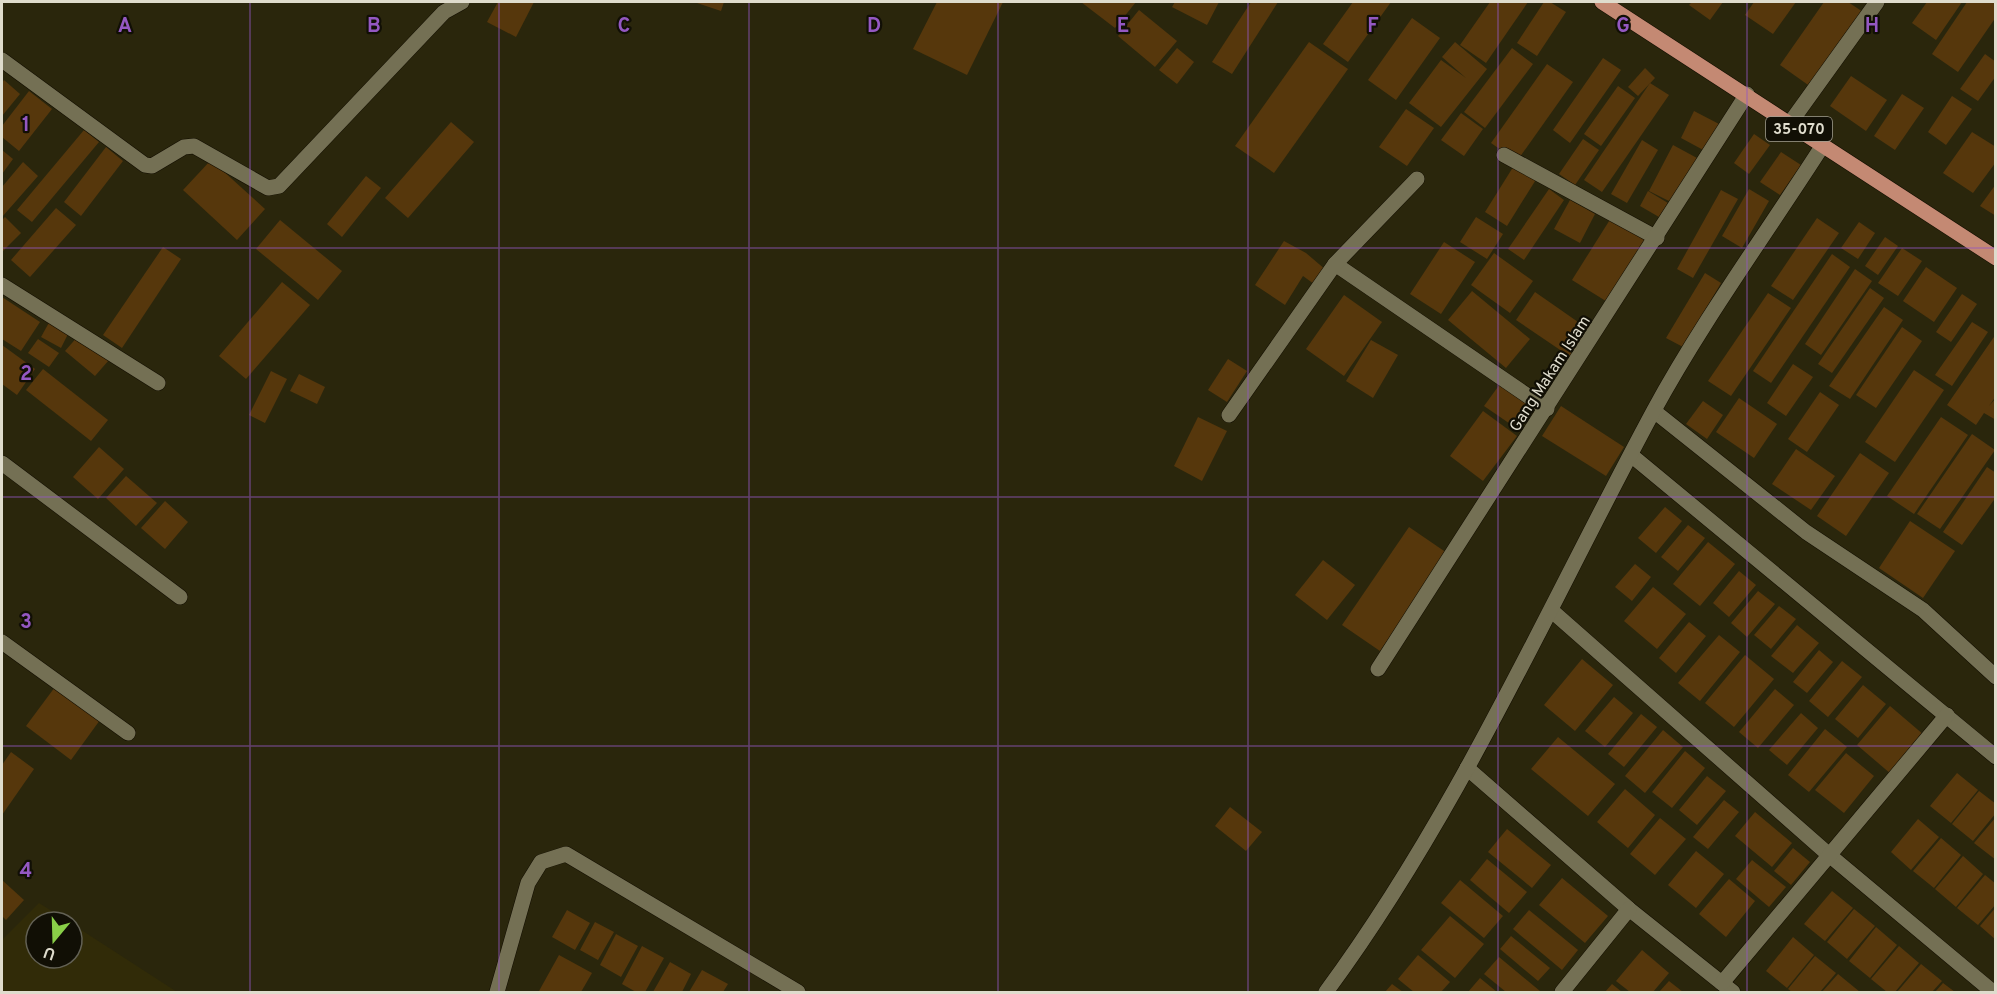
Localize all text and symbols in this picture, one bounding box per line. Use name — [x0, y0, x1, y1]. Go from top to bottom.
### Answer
text: A — [118, 14, 132, 40]
text: B — [367, 14, 381, 40]
text: C — [618, 14, 630, 40]
text: D — [867, 14, 881, 40]
text: E — [1117, 14, 1129, 40]
text: F — [1367, 14, 1379, 40]
text: G — [1616, 14, 1630, 40]
text: H — [1865, 14, 1879, 40]
text: 1 — [22, 113, 30, 139]
road number: 35-070 — [1766, 117, 1832, 141]
street label: Gang Makam Islam — [1506, 312, 1596, 436]
text: 2 — [20, 362, 32, 388]
text: 3 — [20, 610, 32, 636]
text: 4 — [20, 859, 32, 885]
north arrow — [24, 910, 84, 970]
text: U — [41, 941, 58, 964]

